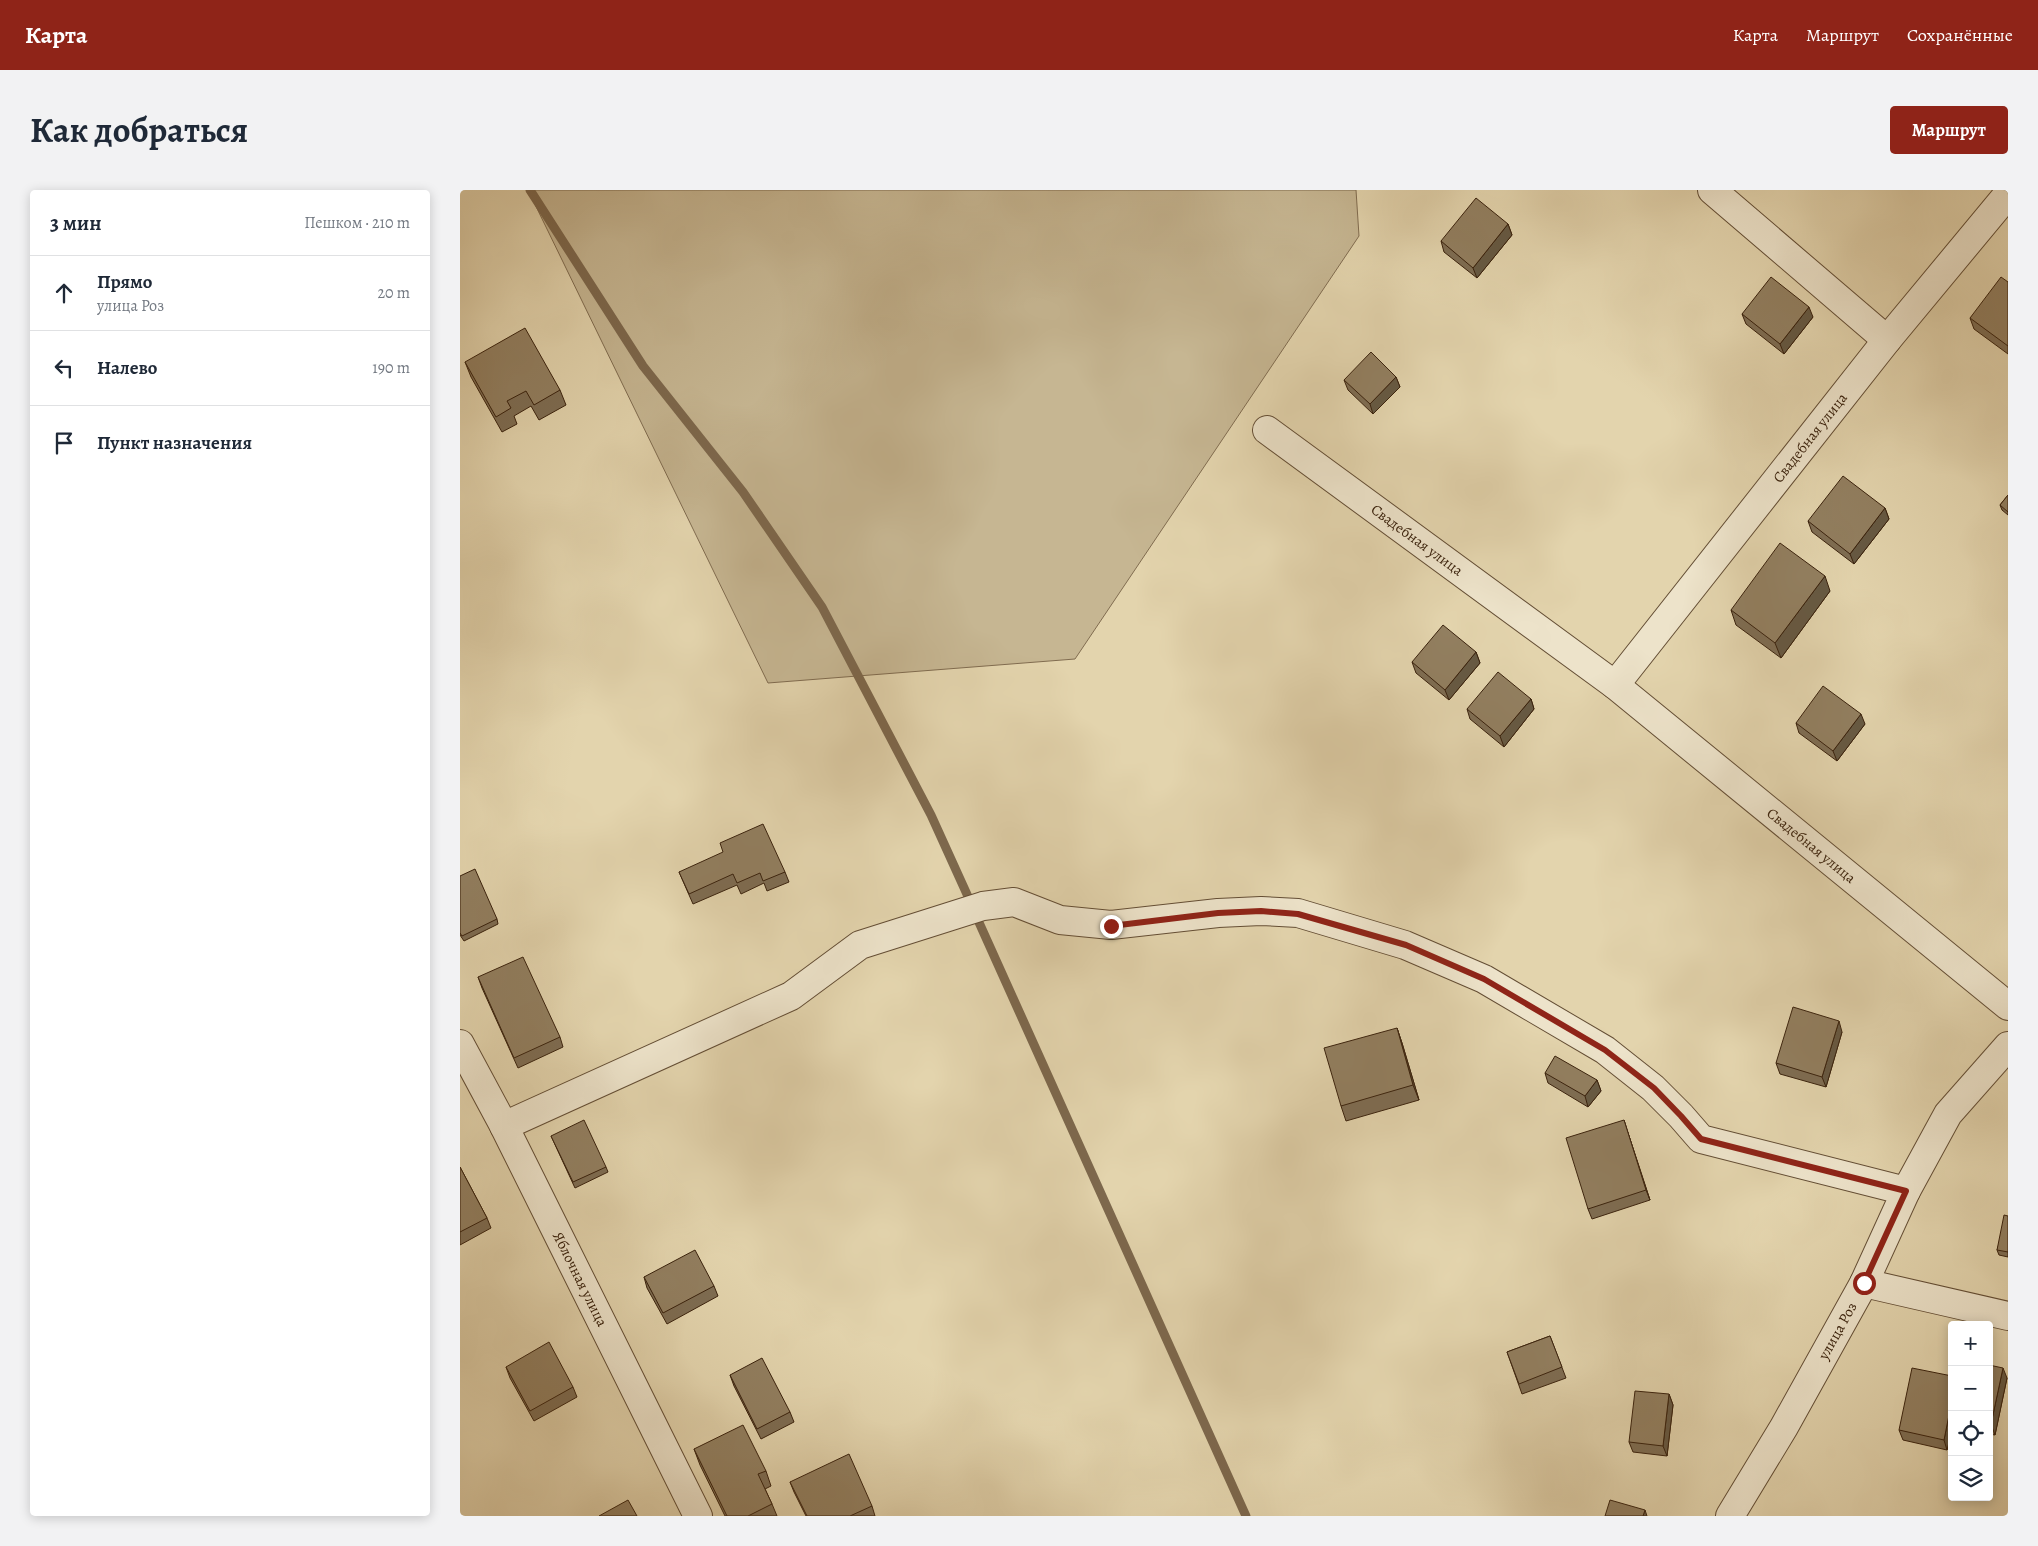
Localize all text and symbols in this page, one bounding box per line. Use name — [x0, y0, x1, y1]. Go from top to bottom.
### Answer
text: Карта — [25, 19, 87, 51]
text: Карта — [1733, 23, 1778, 47]
text: Маршрут — [1806, 23, 1879, 47]
text: Сохранённые — [1907, 23, 2013, 47]
text: Как добраться — [30, 106, 248, 154]
button: Маршрут — [1890, 106, 2008, 154]
text: 3 мин — [50, 209, 102, 237]
text: Пешком · 210 m — [304, 212, 410, 234]
text: Прямо — [97, 269, 152, 295]
icon: ahead — [50, 279, 78, 307]
text: 20 m — [377, 282, 410, 304]
text: улица Роз — [97, 295, 164, 317]
icon: left — [50, 354, 78, 382]
text: Налево — [97, 355, 157, 381]
text: 190 m — [372, 357, 410, 379]
street label: Свадебная улица — [1768, 388, 1852, 487]
icon: arrive — [50, 429, 78, 457]
text: Пункт назначения — [97, 430, 252, 456]
street label: Свадебная улица — [1367, 500, 1467, 580]
street label: Свадебная улица — [1763, 803, 1860, 888]
route end — [1100, 915, 1123, 938]
street label: Яблочная улица — [548, 1228, 612, 1330]
route start — [1853, 1272, 1876, 1295]
street label: улица Роз — [1813, 1299, 1861, 1364]
map controls — [1948, 1321, 1993, 1501]
button: + — [1948, 1321, 1993, 1366]
button: − — [1948, 1366, 1993, 1411]
button: locate — [1948, 1411, 1993, 1456]
button: layers — [1948, 1456, 1993, 1501]

